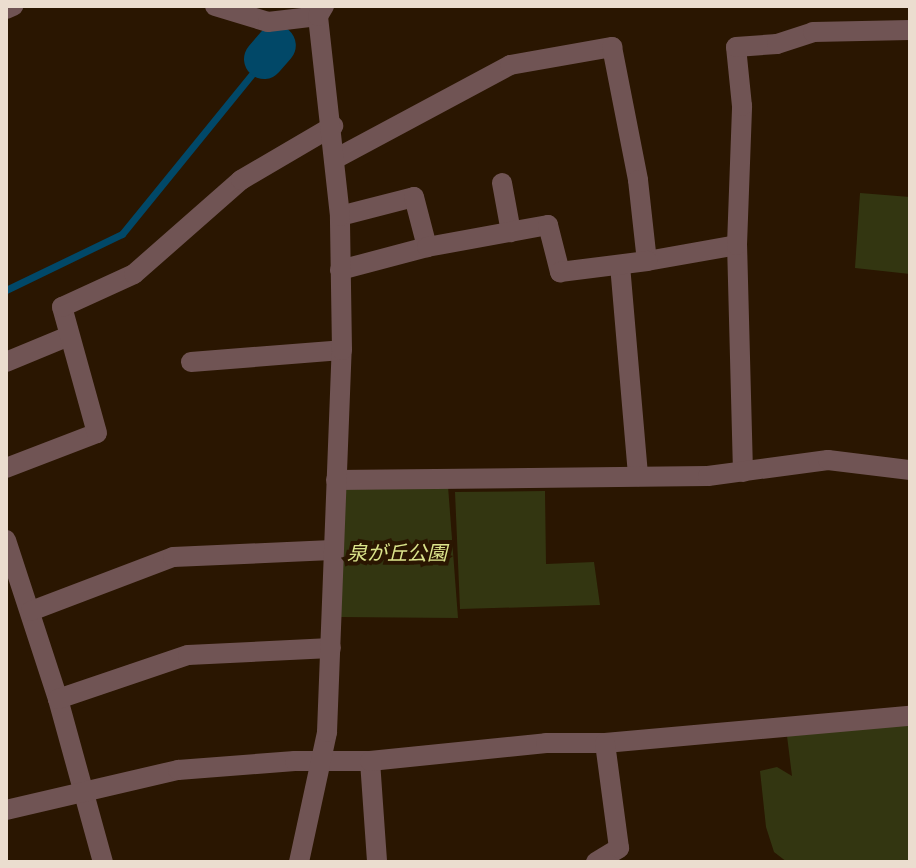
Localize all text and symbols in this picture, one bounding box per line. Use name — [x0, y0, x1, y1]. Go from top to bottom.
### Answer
park label: 泉が丘公園 — [347, 540, 447, 564]

